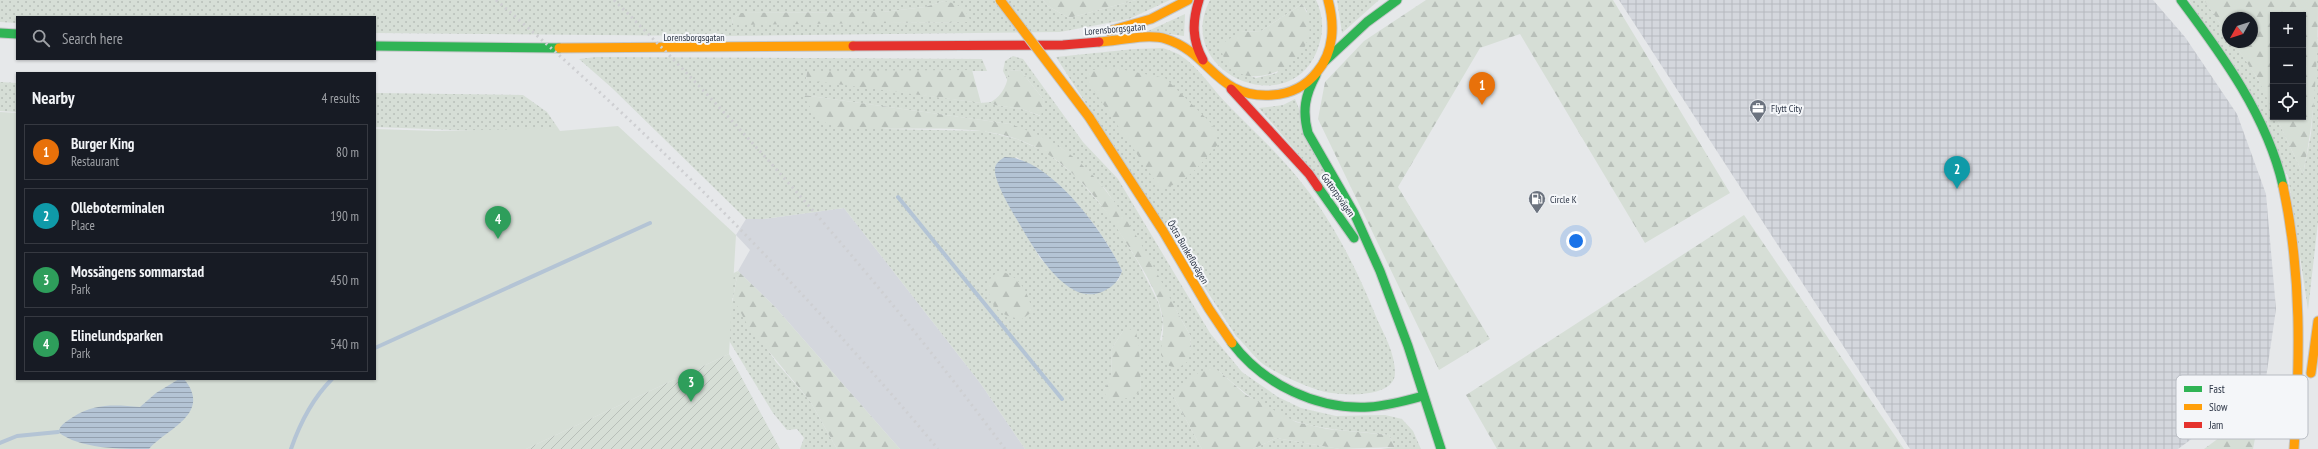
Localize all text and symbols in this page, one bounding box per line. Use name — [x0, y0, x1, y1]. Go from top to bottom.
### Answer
north arrow — [2222, 12, 2258, 48]
map controls — [2270, 12, 2306, 120]
button: + — [2270, 12, 2306, 48]
search box — [16, 16, 376, 60]
street label: Lorensborgsgatan — [1084, 20, 1146, 38]
icon: search — [30, 27, 52, 49]
text: Search here — [62, 29, 123, 48]
street label: Lorensborgsgatan — [663, 31, 725, 44]
button: − — [2270, 48, 2306, 84]
pin: 1 — [1469, 72, 1495, 105]
button: locate — [2270, 84, 2306, 120]
text: Nearby — [32, 87, 75, 109]
text: 4 results — [321, 90, 360, 107]
office icon: Flytt City — [1748, 98, 1768, 123]
place label: Flytt City — [1771, 102, 1802, 115]
text: Burger King — [71, 134, 135, 153]
text: 1 — [43, 144, 49, 161]
text: 80 m — [336, 144, 359, 161]
text: Restaurant — [71, 153, 119, 170]
pin: 2 — [1944, 156, 1970, 189]
street label: Gottorpsvägen — [1318, 171, 1358, 219]
fuel station icon: Circle K — [1527, 189, 1547, 214]
place label: Circle K — [1550, 193, 1577, 206]
text: Olleboterminalen — [71, 198, 165, 217]
pin: 4 — [485, 206, 511, 239]
text: 2 — [43, 208, 49, 225]
text: 190 m — [330, 208, 359, 225]
text: Place — [71, 217, 95, 234]
street label: Östra Bunkeflovägen — [1165, 218, 1211, 286]
your location — [1566, 231, 1586, 251]
text: Mossängens sommarstad — [71, 262, 204, 281]
text: 3 — [43, 272, 49, 289]
text: 450 m — [330, 272, 359, 289]
text: Park — [71, 281, 90, 298]
text: Elinelundsparken — [71, 326, 163, 345]
text: 4 — [43, 336, 49, 353]
text: 540 m — [330, 336, 359, 353]
text: Park — [71, 345, 90, 362]
pin: 3 — [678, 369, 704, 402]
legend — [2176, 375, 2308, 439]
text: Fast — [2209, 382, 2225, 396]
text: Slow — [2209, 400, 2228, 414]
text: Jam — [2208, 418, 2223, 432]

